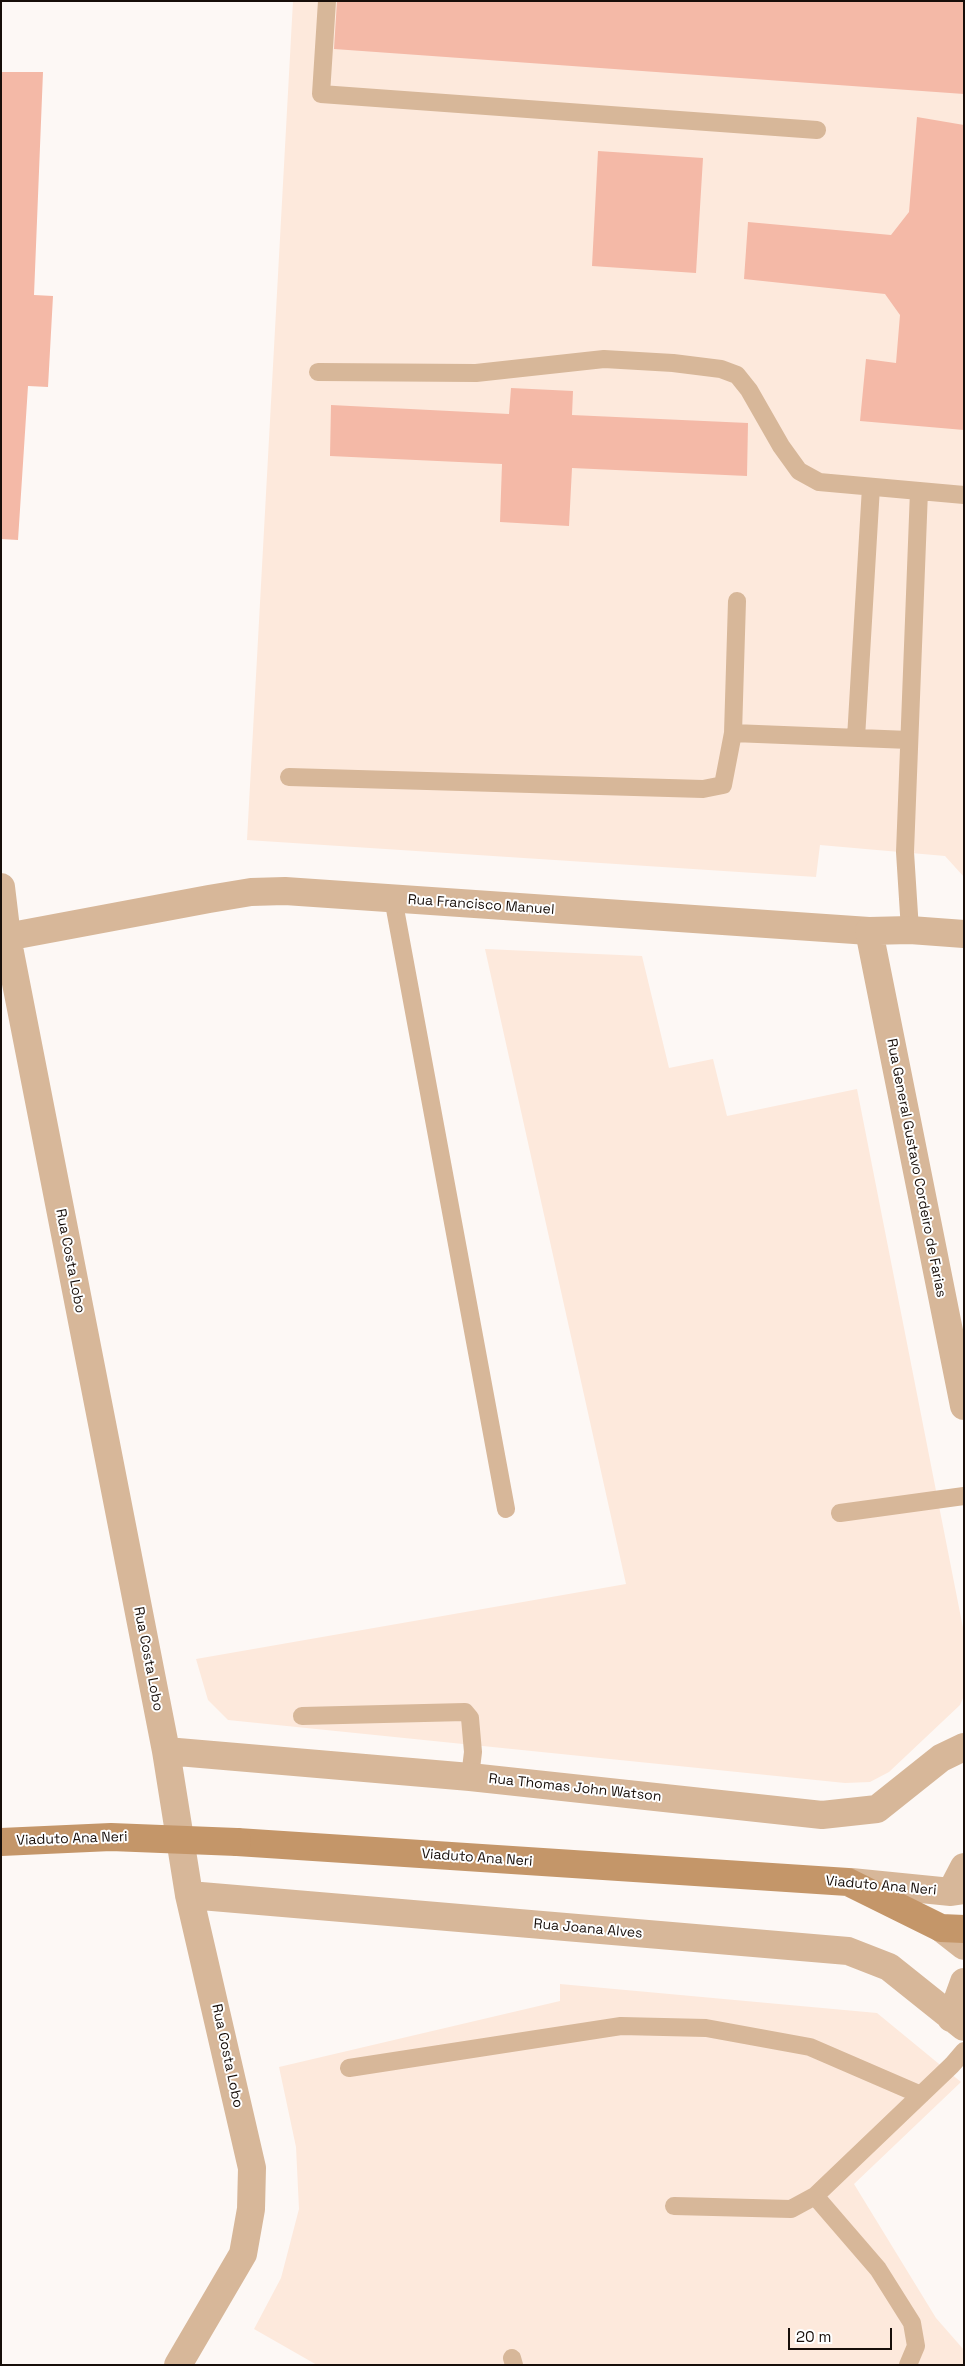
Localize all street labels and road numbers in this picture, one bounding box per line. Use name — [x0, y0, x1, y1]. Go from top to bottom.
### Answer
street label: Rua Francisco Manuel — [407, 891, 555, 919]
street label: Rua General Gustavo Cordeiro de Farias — [883, 1037, 949, 1299]
street label: Rua Costa Lobo — [52, 1207, 88, 1315]
street label: Rua Costa Lobo — [130, 1605, 166, 1713]
street label: Rua Thomas John Watson — [488, 1771, 662, 1805]
street label: Viaduto Ana Neri — [16, 1829, 128, 1849]
street label: Viaduto Ana Neri — [421, 1846, 533, 1870]
street label: Viaduto Ana Neri — [825, 1873, 937, 1899]
street label: Rua Joana Alves — [533, 1916, 643, 1942]
street label: Rua Costa Lobo — [208, 2002, 246, 2110]

